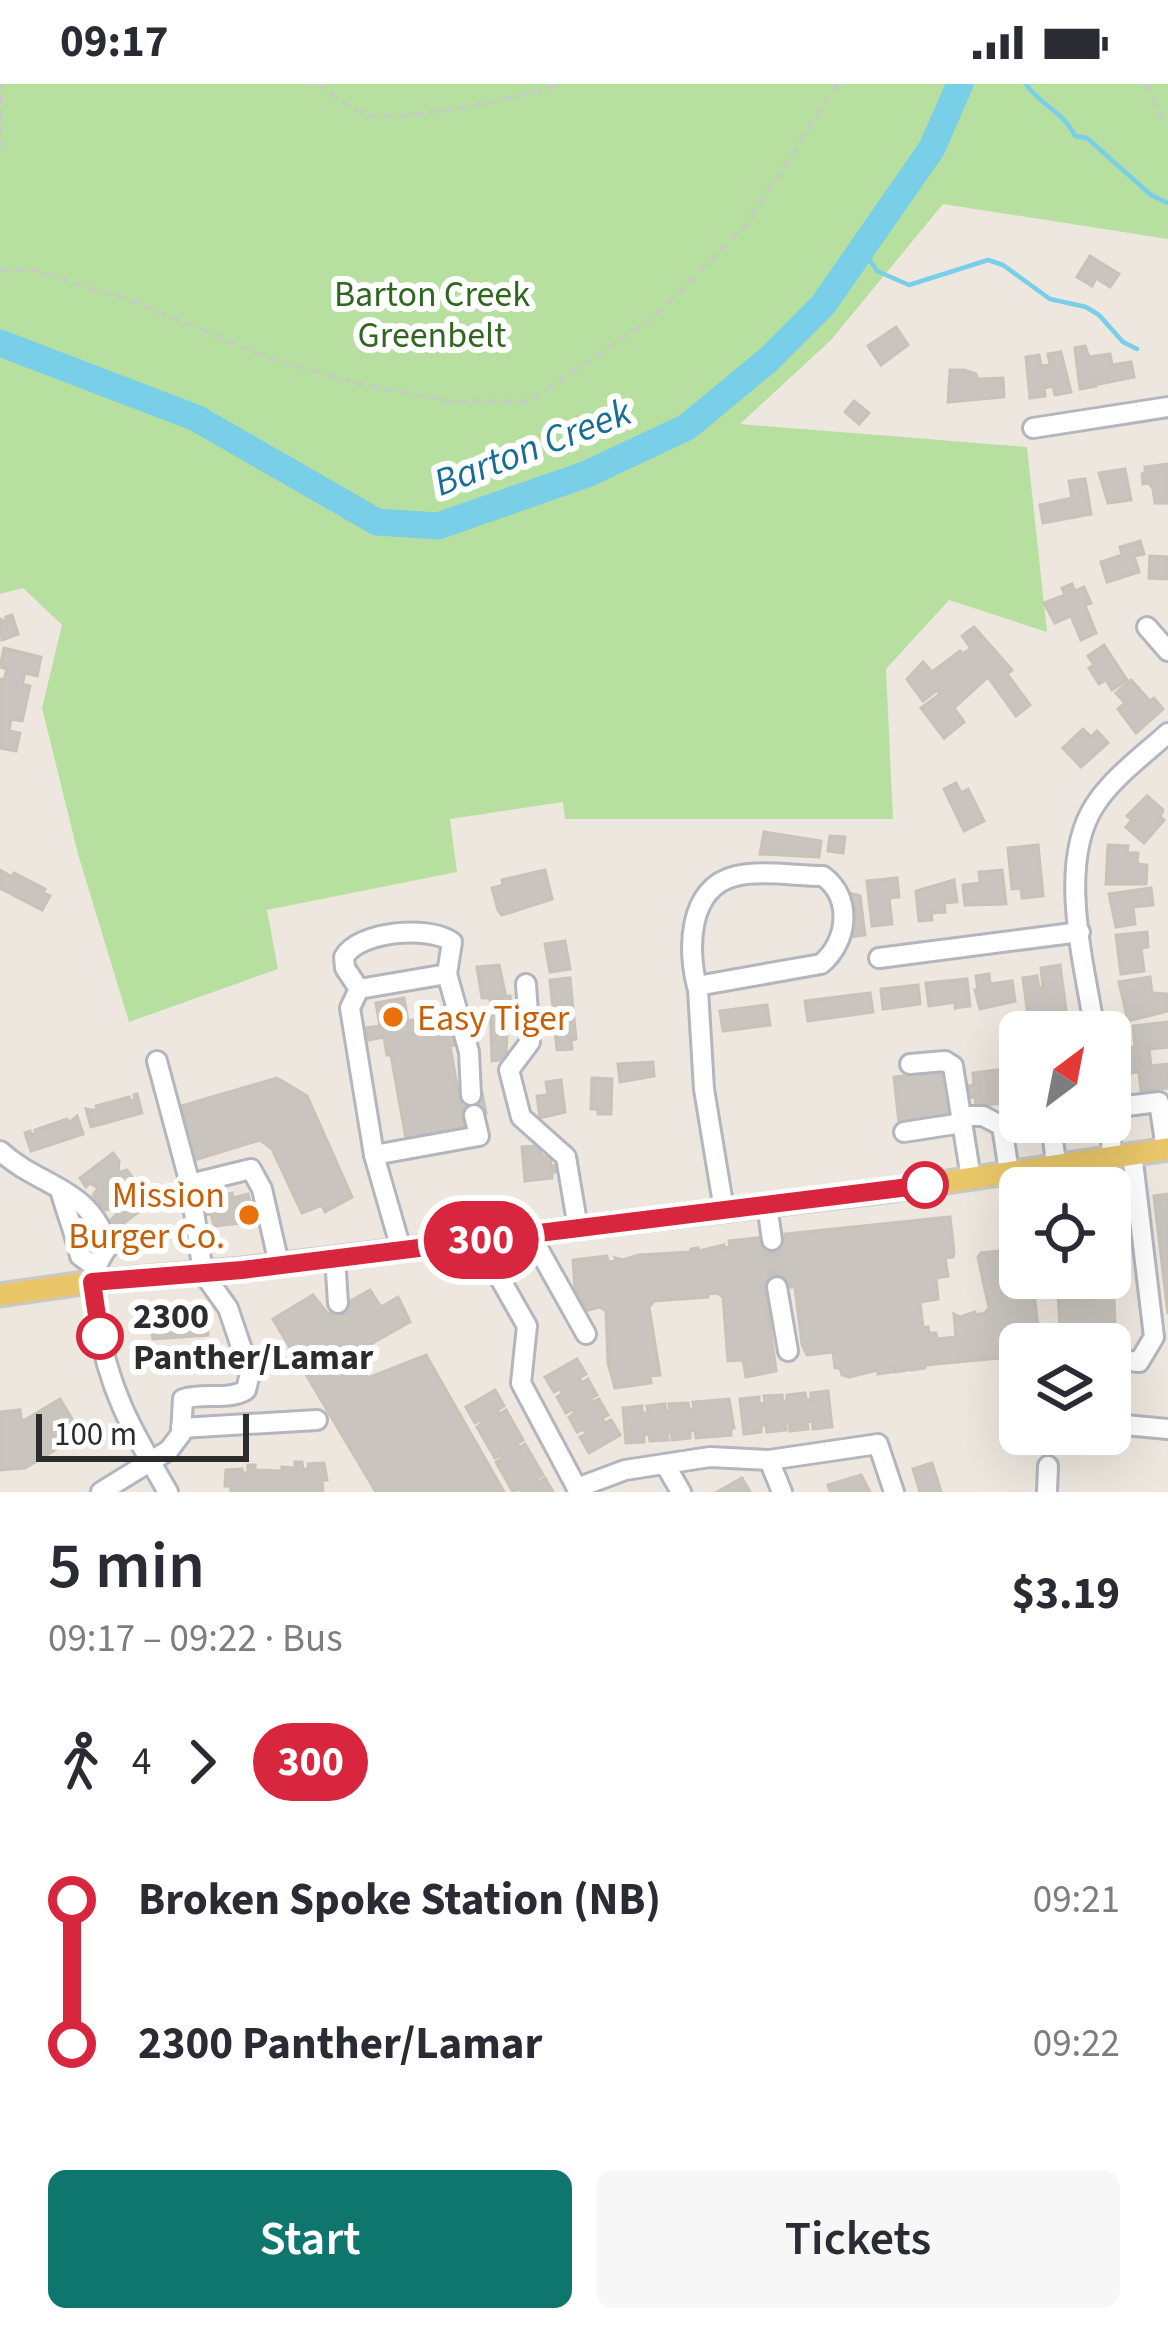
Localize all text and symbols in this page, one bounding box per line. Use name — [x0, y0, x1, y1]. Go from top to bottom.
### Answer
text: 09:17 — [60, 10, 169, 74]
park label: Barton Creek Greenbelt — [334, 269, 530, 361]
water label: Barton Creek — [426, 384, 641, 511]
place label: Easy Tiger — [417, 993, 570, 1044]
marker: Easy Tiger — [380, 1004, 406, 1030]
north arrow — [999, 1011, 1131, 1143]
map controls — [999, 1011, 1131, 1455]
unlabelled marker — [903, 1163, 947, 1207]
button: locate — [999, 1167, 1131, 1299]
place label: Mission Burger Co. — [68, 1170, 225, 1262]
line badge: 300 — [412, 1201, 550, 1279]
marker: Mission Burger Co. — [236, 1202, 262, 1228]
text: 300 — [448, 1210, 514, 1270]
place label: 2300 Panther/Lamar — [133, 1291, 374, 1383]
marker: 2300 Panther/Lamar — [78, 1314, 122, 1358]
button: layers — [999, 1323, 1131, 1455]
scale bar — [36, 1408, 249, 1461]
text: 100 m — [54, 1411, 137, 1458]
text: 5 min — [48, 1519, 205, 1613]
text: $3.19 — [1011, 1562, 1120, 1626]
text: 09:17 – 09:22 · Bus — [48, 1611, 343, 1667]
icon: walk — [48, 1729, 114, 1795]
icon: forward — [169, 1729, 235, 1795]
text: 300 — [277, 1732, 344, 1792]
text: 4 — [132, 1734, 151, 1790]
text: Broken Spoke Station (NB) — [138, 1868, 661, 1932]
text: 09:21 — [1033, 1872, 1120, 1928]
text: 2300 Panther/Lamar — [138, 2012, 542, 2076]
text: 09:22 — [1033, 2016, 1120, 2072]
button: Start — [48, 2170, 572, 2308]
button: Tickets — [596, 2170, 1120, 2308]

